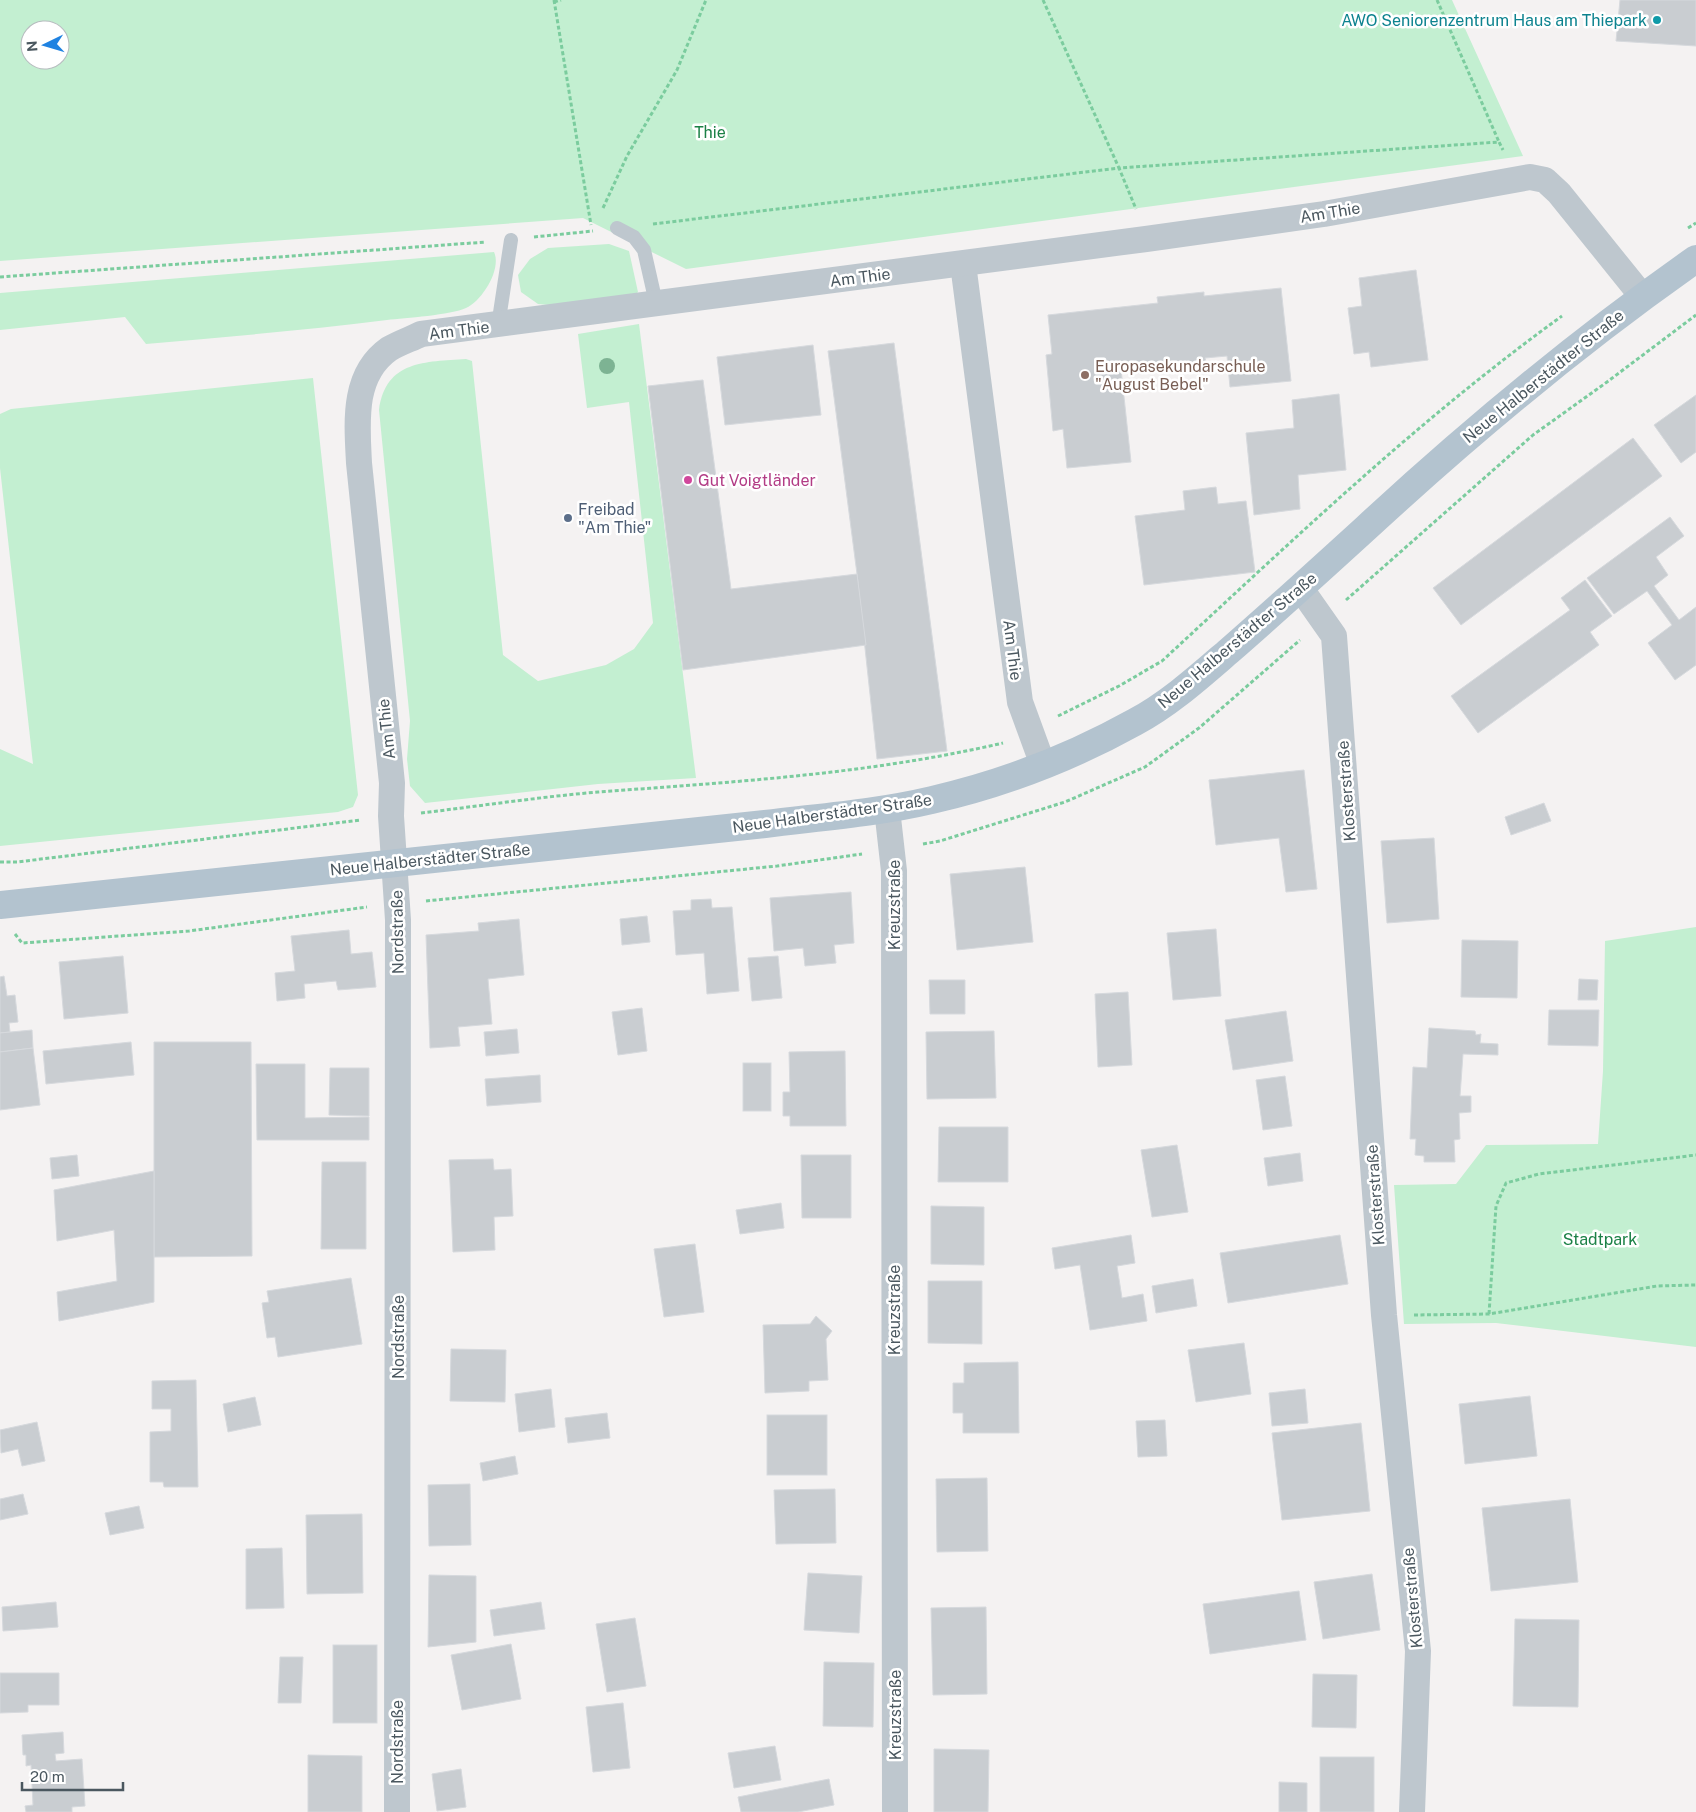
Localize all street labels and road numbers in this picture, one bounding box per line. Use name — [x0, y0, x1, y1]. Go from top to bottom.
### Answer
street label: Am Thie — [1299, 198, 1362, 227]
street label: Am Thie — [829, 264, 891, 291]
street label: Neue Halberstädter Straße — [1459, 306, 1628, 447]
street label: Am Thie — [428, 317, 490, 344]
street label: Neue Halberstädter Straße — [1154, 568, 1321, 712]
street label: Am Thie — [999, 619, 1026, 681]
street label: Am Thie — [374, 698, 399, 760]
street label: Klosterstraße — [1333, 740, 1359, 842]
street label: Neue Halberstädter Straße — [731, 790, 933, 837]
street label: Neue Halberstädter Straße — [329, 840, 531, 879]
street label: Kreuzstraße — [885, 860, 904, 950]
street label: Nordstraße — [387, 890, 408, 974]
street label: Klosterstraße — [1362, 1144, 1388, 1246]
street label: Kreuzstraße — [885, 1265, 904, 1355]
street label: Nordstraße — [389, 1295, 408, 1379]
street label: Klosterstraße — [1399, 1547, 1426, 1649]
street label: Kreuzstraße — [886, 1670, 905, 1760]
street label: Nordstraße — [388, 1700, 407, 1784]

